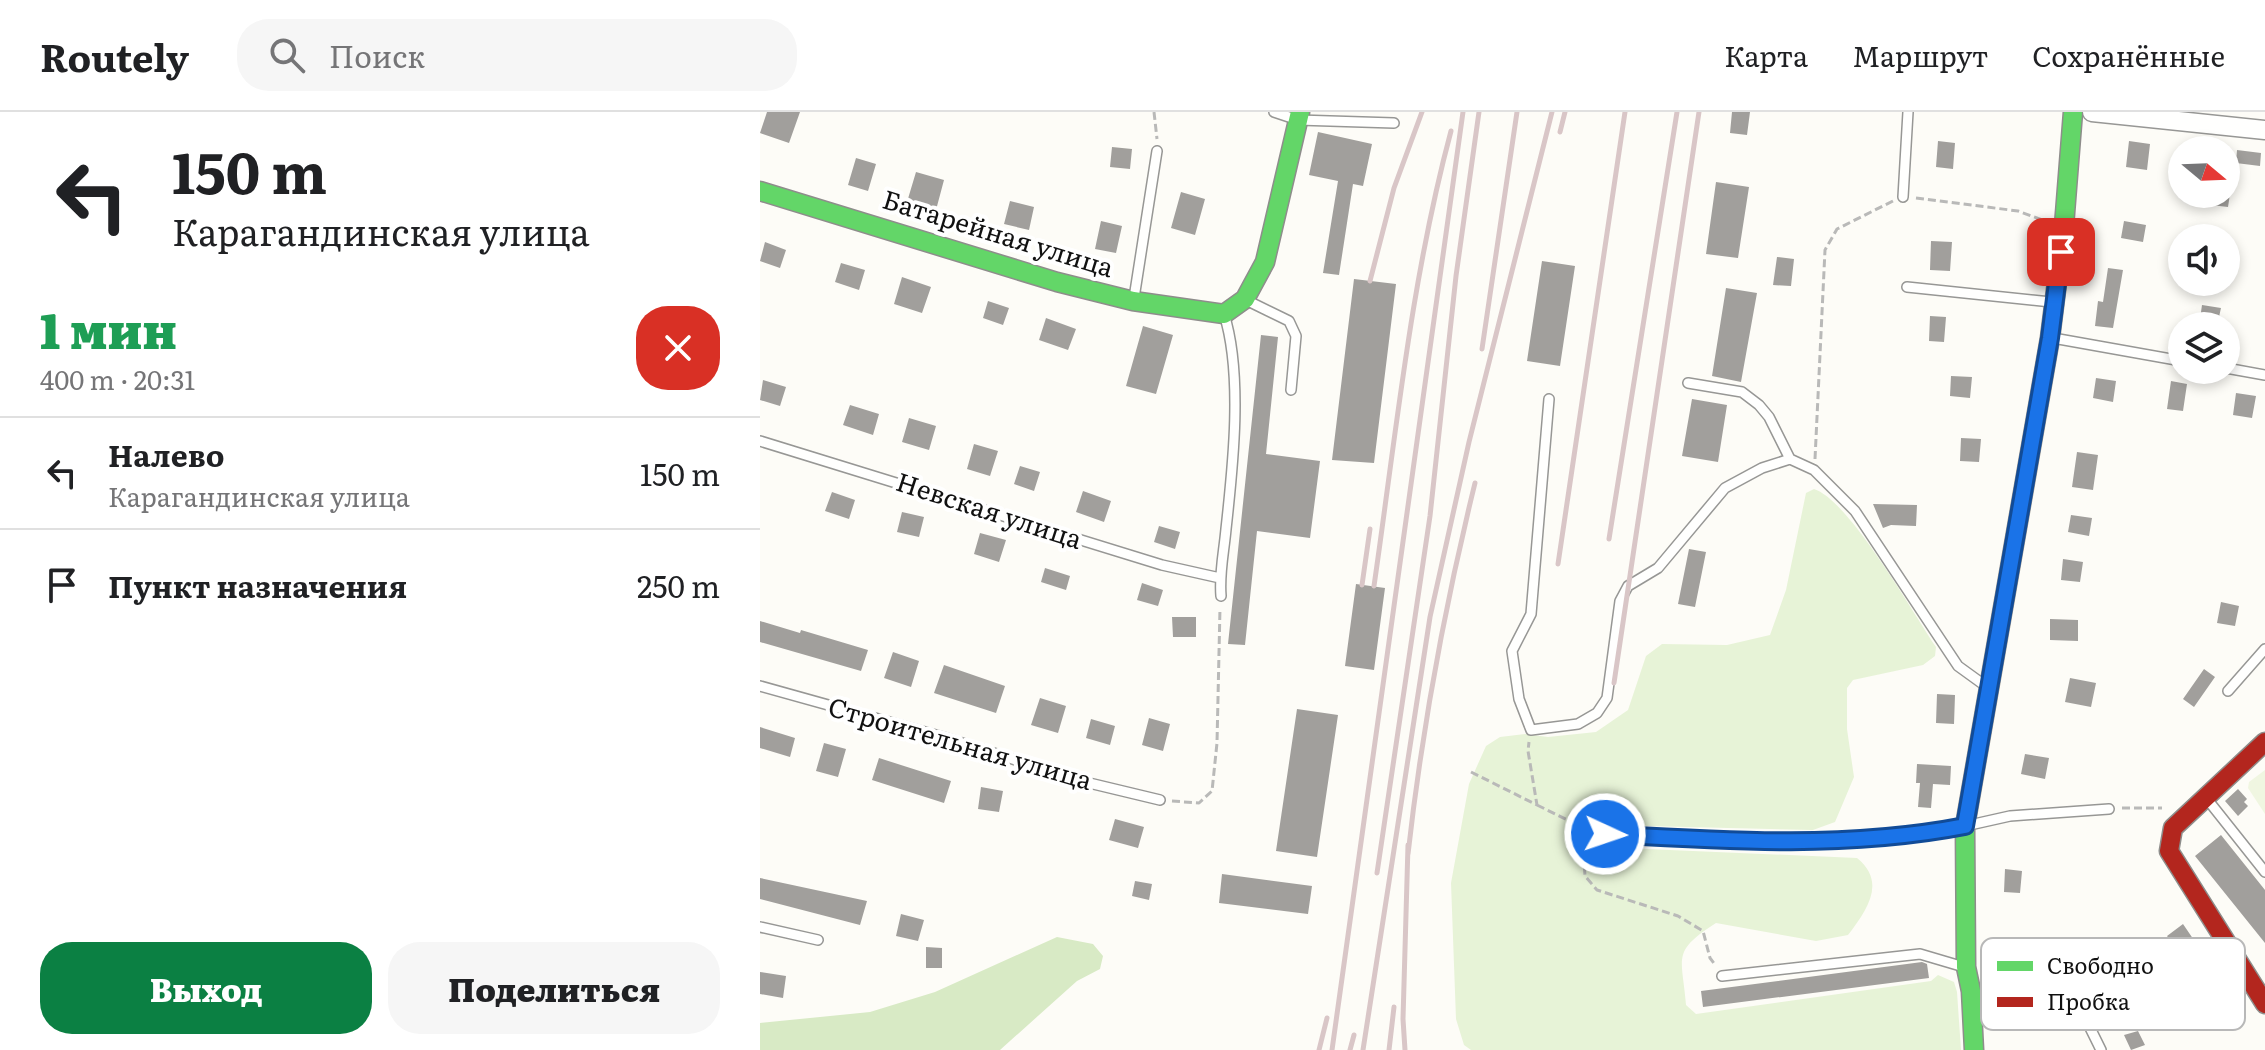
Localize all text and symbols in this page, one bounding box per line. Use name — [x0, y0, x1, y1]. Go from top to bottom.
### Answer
search box — [237, 19, 797, 91]
text: Routely — [40, 27, 189, 84]
icon: search — [265, 33, 309, 77]
text: Поиск — [329, 33, 425, 77]
text: Карта — [1724, 34, 1808, 76]
text: Маршрут — [1852, 34, 1988, 76]
text: Сохранённые — [2032, 34, 2225, 76]
text: 150 m — [172, 128, 327, 211]
north arrow — [2168, 136, 2240, 208]
map controls — [2168, 136, 2240, 384]
icon: left — [40, 144, 144, 248]
street label: Батарейная улица — [878, 178, 1119, 285]
text: Карагандинская улица — [172, 204, 590, 257]
pin — [2027, 218, 2095, 286]
button: sound — [2168, 224, 2240, 296]
icon: arrive — [2039, 230, 2083, 274]
text: 1 мин — [40, 293, 177, 364]
button: close — [636, 306, 720, 390]
button: layers — [2168, 312, 2240, 384]
text: 400 m · 20:31 — [40, 359, 195, 398]
text: Налево — [108, 432, 224, 476]
icon: left — [40, 451, 84, 495]
text: 150 m — [640, 451, 720, 495]
street label: Невская улица — [892, 460, 1088, 557]
text: Карагандинская улица — [108, 476, 410, 515]
icon: arrive — [40, 563, 84, 607]
text: Пункт назначения — [108, 563, 407, 607]
text: 250 m — [637, 563, 720, 607]
street label: Строительная улица — [824, 685, 1097, 798]
position arrow — [1563, 792, 1647, 876]
legend — [1981, 938, 2245, 1030]
button: Выход — [40, 942, 372, 1034]
button: Поделиться — [388, 942, 720, 1034]
text: Свободно — [2047, 948, 2154, 981]
text: Пробка — [2047, 984, 2130, 1017]

